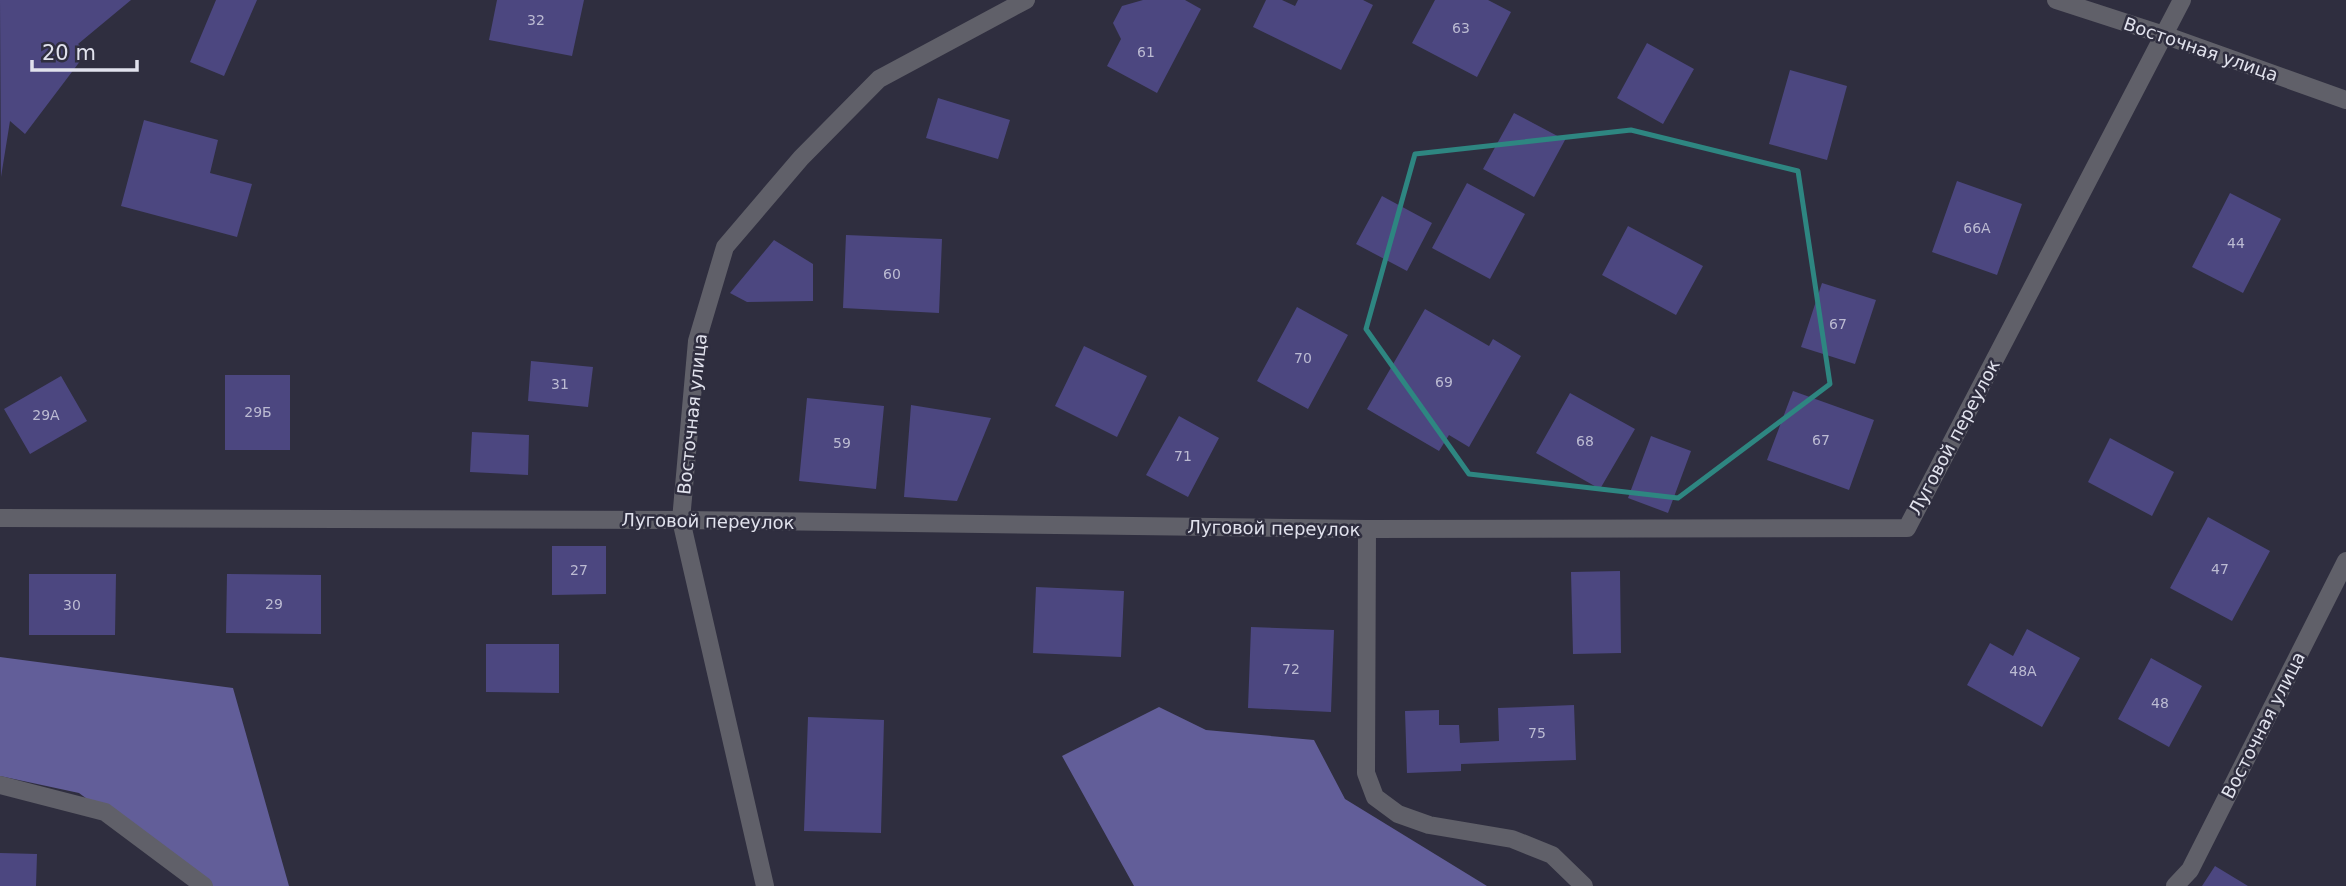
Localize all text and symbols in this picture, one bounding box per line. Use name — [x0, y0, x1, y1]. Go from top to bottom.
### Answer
house number: 32 — [527, 12, 545, 28]
street label: Восточная улица — [2121, 13, 2281, 85]
house number: 63 — [1452, 20, 1470, 36]
scale bar — [32, 28, 136, 72]
text: 20 m — [42, 41, 96, 65]
house number: 61 — [1137, 44, 1155, 60]
house number: 66А — [1963, 220, 1991, 236]
house number: 44 — [2227, 235, 2245, 251]
house number: 60 — [883, 266, 901, 282]
house number: 67 — [1829, 316, 1847, 332]
street label: Восточная улица — [673, 332, 711, 496]
house number: 70 — [1294, 350, 1312, 366]
street label: Луговой переулок — [1904, 356, 2004, 518]
house number: 69 — [1435, 374, 1453, 390]
house number: 31 — [551, 376, 569, 392]
house number: 29Б — [244, 404, 272, 420]
house number: 29А — [32, 407, 60, 423]
house number: 67 — [1812, 432, 1830, 448]
house number: 68 — [1576, 433, 1594, 449]
house number: 59 — [833, 435, 851, 451]
house number: 71 — [1174, 448, 1192, 464]
street label: Луговой переулок — [621, 509, 795, 533]
street label: Луговой переулок — [1187, 516, 1361, 540]
house number: 47 — [2211, 561, 2229, 577]
house number: 27 — [570, 562, 588, 578]
house number: 29 — [265, 596, 283, 612]
house number: 30 — [63, 597, 81, 613]
street label: Восточная улица — [2217, 648, 2309, 802]
house number: 72 — [1282, 661, 1300, 677]
house number: 48А — [2009, 663, 2037, 679]
house number: 48 — [2151, 695, 2169, 711]
house number: 75 — [1528, 725, 1546, 741]

